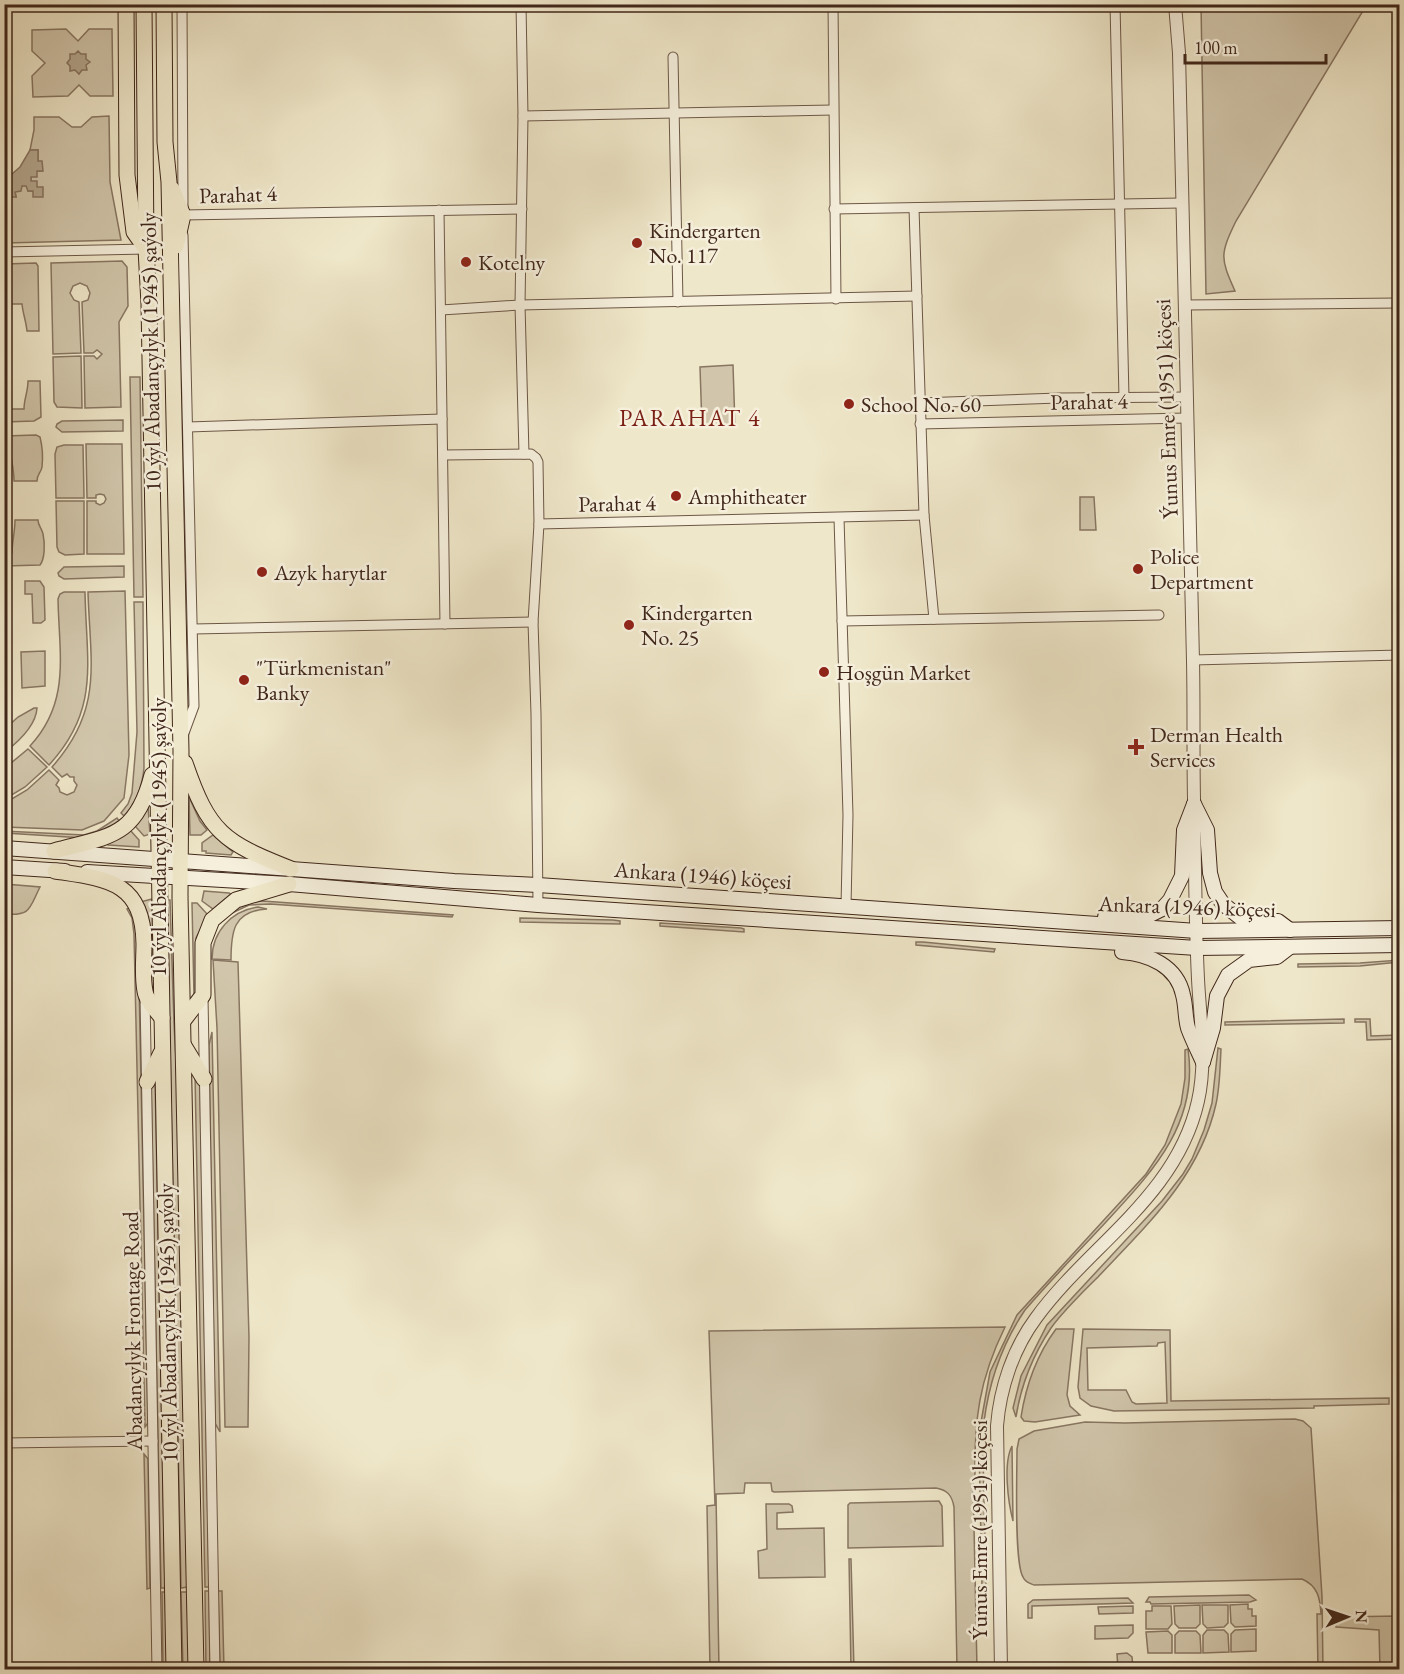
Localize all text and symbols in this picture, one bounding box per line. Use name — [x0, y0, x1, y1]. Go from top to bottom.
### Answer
scale bar — [1185, 27, 1326, 65]
text: 100 m — [1194, 36, 1238, 59]
street label: Parahat 4 — [199, 179, 278, 210]
street label: 10 ýyl Abadançylyk (1945) şaýoly — [134, 212, 167, 492]
place label: Kindergarten No. 117 — [649, 216, 761, 270]
marker: Kindergarten No. 117 — [630, 236, 644, 250]
place label: Kotelny — [478, 248, 545, 277]
marker: Kotelny — [459, 255, 473, 269]
street label: Ýunus Emre (1951) köçesi — [1148, 298, 1185, 520]
street label: Parahat 4 — [1050, 386, 1129, 417]
place label: School No. 60 — [861, 390, 981, 419]
marker: School No. 60 — [842, 397, 856, 411]
district label: PARAHAT 4 — [619, 402, 761, 433]
place label: Amphitheater — [687, 482, 807, 511]
street label: Parahat 4 — [578, 488, 657, 519]
marker: Amphitheater — [669, 489, 683, 503]
place label: Police Department — [1150, 542, 1253, 596]
place label: Azyk harytlar — [273, 558, 387, 587]
marker: Police Department — [1131, 562, 1145, 576]
marker: Azyk harytlar — [255, 565, 269, 579]
place label: Kindergarten No. 25 — [641, 598, 753, 652]
marker: Kindergarten No. 25 — [622, 618, 636, 632]
place label: "Türkmenistan" Banky — [256, 653, 392, 707]
place label: Hoşgün Market — [836, 658, 970, 687]
marker: Hoşgün Market — [817, 665, 831, 679]
marker: "Türkmenistan" Banky — [237, 673, 251, 687]
street label: 10 ýyl Abadançylyk (1945) şaýoly — [144, 697, 173, 977]
place label: Derman Health Services — [1150, 720, 1283, 774]
marker: Derman Health Services — [1127, 738, 1145, 756]
street label: Ankara (1946) köçesi — [612, 855, 793, 896]
street label: Ankara (1946) köçesi — [1097, 889, 1276, 924]
street label: 10 ýyl Abadançylyk (1945) şaýoly — [151, 1183, 184, 1463]
street label: Abadancylyk Frontage Road — [116, 1210, 149, 1452]
street label: Ýunus Emre (1951) köçesi — [965, 1420, 994, 1640]
north arrow — [1317, 1587, 1377, 1647]
text: N — [1351, 1610, 1372, 1623]

